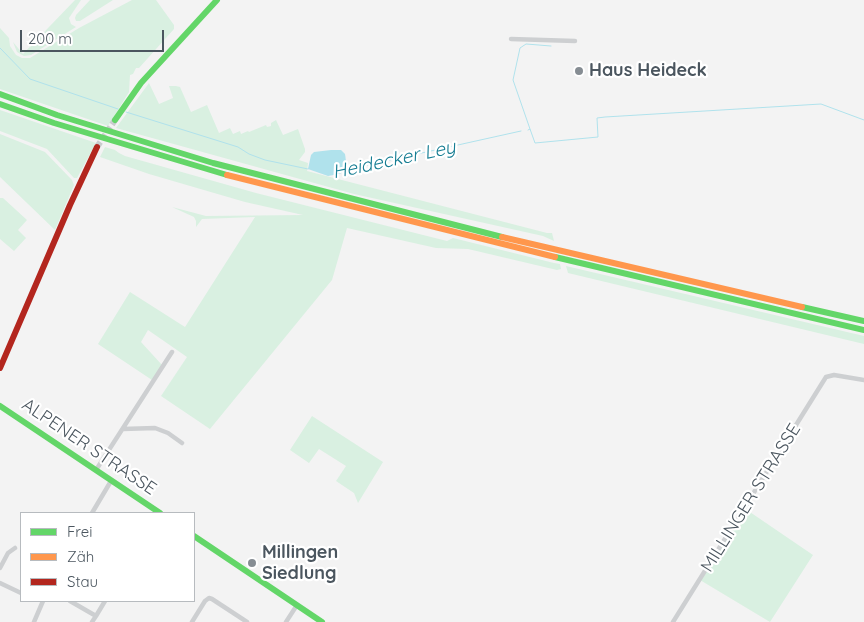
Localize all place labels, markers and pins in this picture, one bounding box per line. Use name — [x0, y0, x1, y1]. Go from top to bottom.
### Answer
place label: Haus Heideck — [589, 60, 707, 82]
marker: Haus Heideck — [573, 65, 585, 77]
place label: Millingen Siedlung — [262, 542, 338, 584]
marker: Millingen Siedlung — [246, 557, 258, 569]

